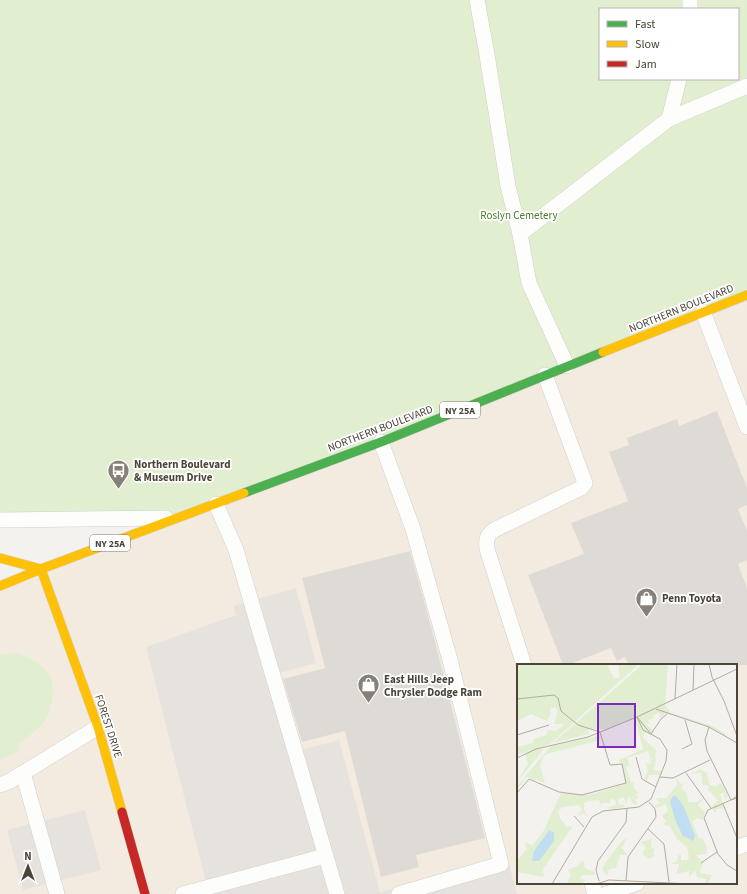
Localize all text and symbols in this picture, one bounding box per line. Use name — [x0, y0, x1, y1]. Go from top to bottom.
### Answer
legend — [599, 8, 739, 80]
text: Fast — [635, 16, 655, 33]
text: Slow — [635, 36, 660, 53]
text: Jam — [635, 56, 657, 73]
park label: Roslyn Cemetery — [480, 208, 558, 223]
street label: NORTHERN BOULEVARD — [627, 281, 736, 336]
street label: NORTHERN BOULEVARD — [325, 401, 435, 455]
road number: NY 25A — [440, 402, 480, 418]
bus stop icon: Northern Boulevard & Museum Drive — [106, 457, 132, 490]
place label: Northern Boulevard & Museum Drive — [134, 457, 231, 485]
road number: NY 25A — [90, 535, 130, 551]
shop icon: Penn Toyota — [633, 585, 659, 618]
place label: Penn Toyota — [662, 591, 722, 606]
inset map — [517, 664, 737, 884]
shop icon: East Hills Jeep Chrysler Dodge Ram — [356, 672, 382, 705]
place label: East Hills Jeep Chrysler Dodge Ram — [384, 672, 482, 700]
street label: FOREST DRIVE — [91, 693, 126, 760]
north arrow — [8, 846, 48, 886]
text: N — [24, 849, 32, 864]

